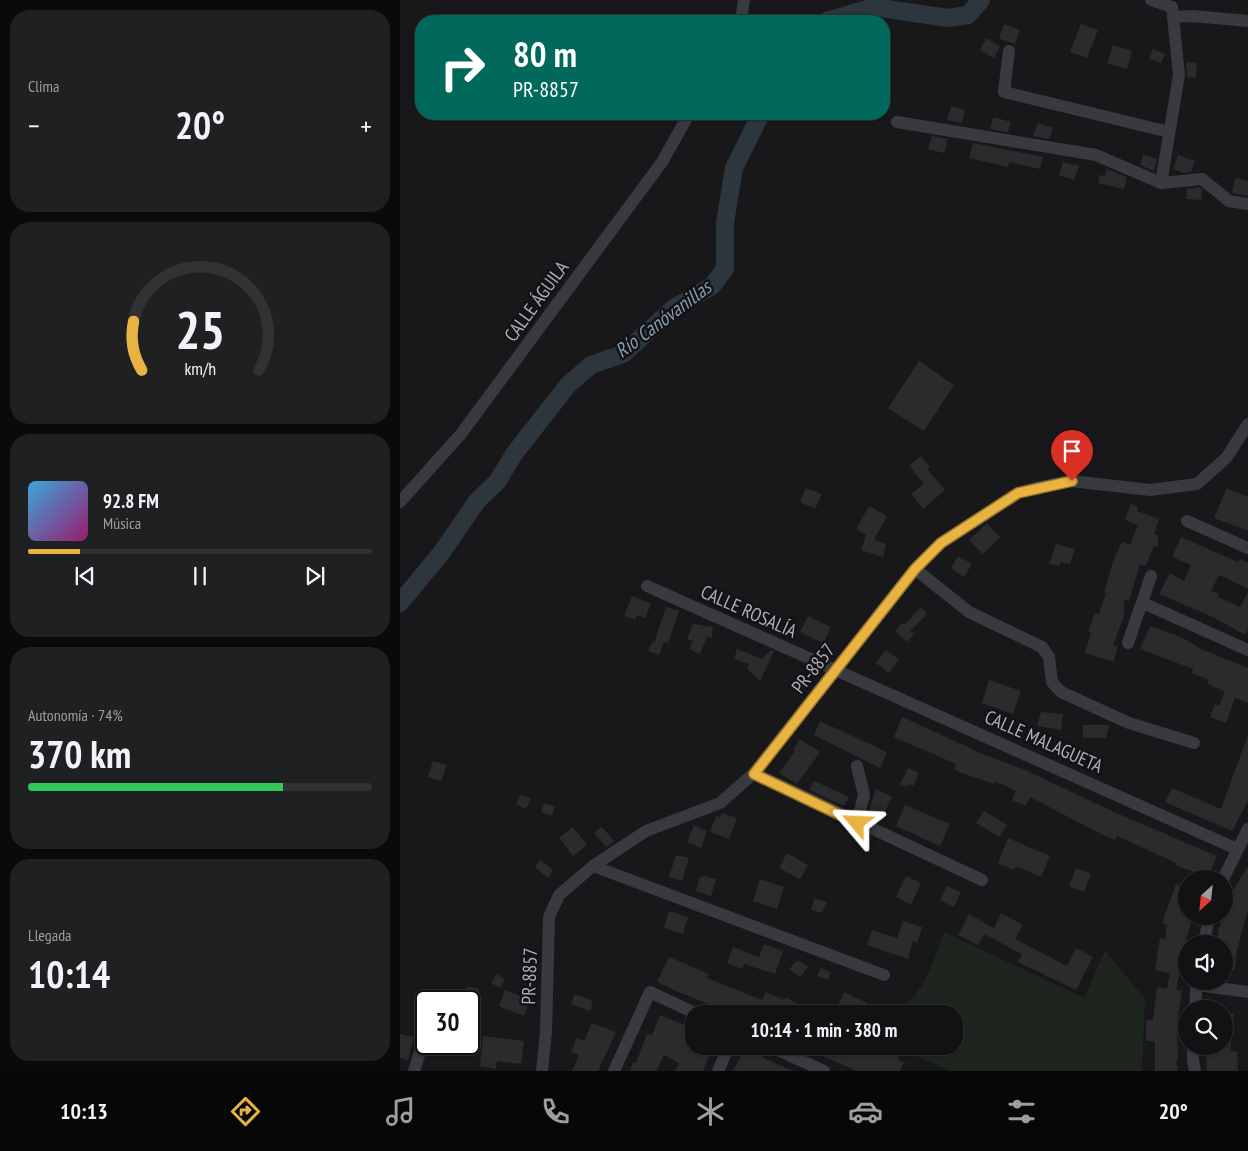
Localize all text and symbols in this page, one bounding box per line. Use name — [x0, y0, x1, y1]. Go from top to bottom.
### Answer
text: 80 m — [513, 31, 577, 77]
icon: right — [430, 35, 495, 100]
text: PR-8857 — [513, 75, 579, 103]
text: Clima — [28, 76, 59, 96]
text: 20° — [175, 100, 225, 149]
text: − — [28, 107, 40, 144]
text: + — [360, 107, 372, 144]
street label: CALLE ÁGUILA — [499, 256, 573, 346]
water label: Río Canóvanillas — [610, 273, 718, 364]
text: 25 — [175, 296, 225, 363]
text: km/h — [184, 357, 216, 380]
pin — [1051, 430, 1093, 481]
icon: arrive — [1058, 437, 1086, 465]
text: 92.8 FM — [103, 489, 159, 513]
text: Música — [103, 513, 141, 533]
icon: previous — [71, 562, 99, 590]
icon: pause — [186, 562, 214, 590]
icon: next — [301, 562, 329, 590]
street label: CALLE ROSALÍA — [697, 579, 801, 643]
street label: PR-8857 — [786, 638, 840, 698]
street label: CALLE MALAGUETA — [981, 704, 1107, 778]
text: Autonomía · 74% — [28, 705, 123, 725]
text: 370 km — [28, 729, 131, 778]
position arrow — [830, 796, 882, 848]
north arrow — [1178, 870, 1232, 925]
map controls — [1178, 870, 1233, 1055]
text: Llegada — [28, 925, 72, 945]
button: sound — [1178, 935, 1233, 990]
street label: PR-8857 — [516, 947, 542, 1005]
text: 10:14 — [28, 949, 110, 998]
speed limit sign: 30 — [415, 990, 480, 1055]
button: search — [1178, 1000, 1233, 1055]
text: 10:14 · 1 min · 380 m — [751, 1018, 897, 1042]
icon: directions — [228, 1094, 263, 1129]
icon: music — [383, 1094, 418, 1129]
icon: phone — [538, 1094, 573, 1129]
icon: climate — [693, 1094, 728, 1129]
icon: car — [848, 1094, 883, 1129]
icon: filters — [1004, 1094, 1039, 1129]
text: 10:13 — [60, 1097, 108, 1125]
text: 20° — [1159, 1097, 1188, 1125]

